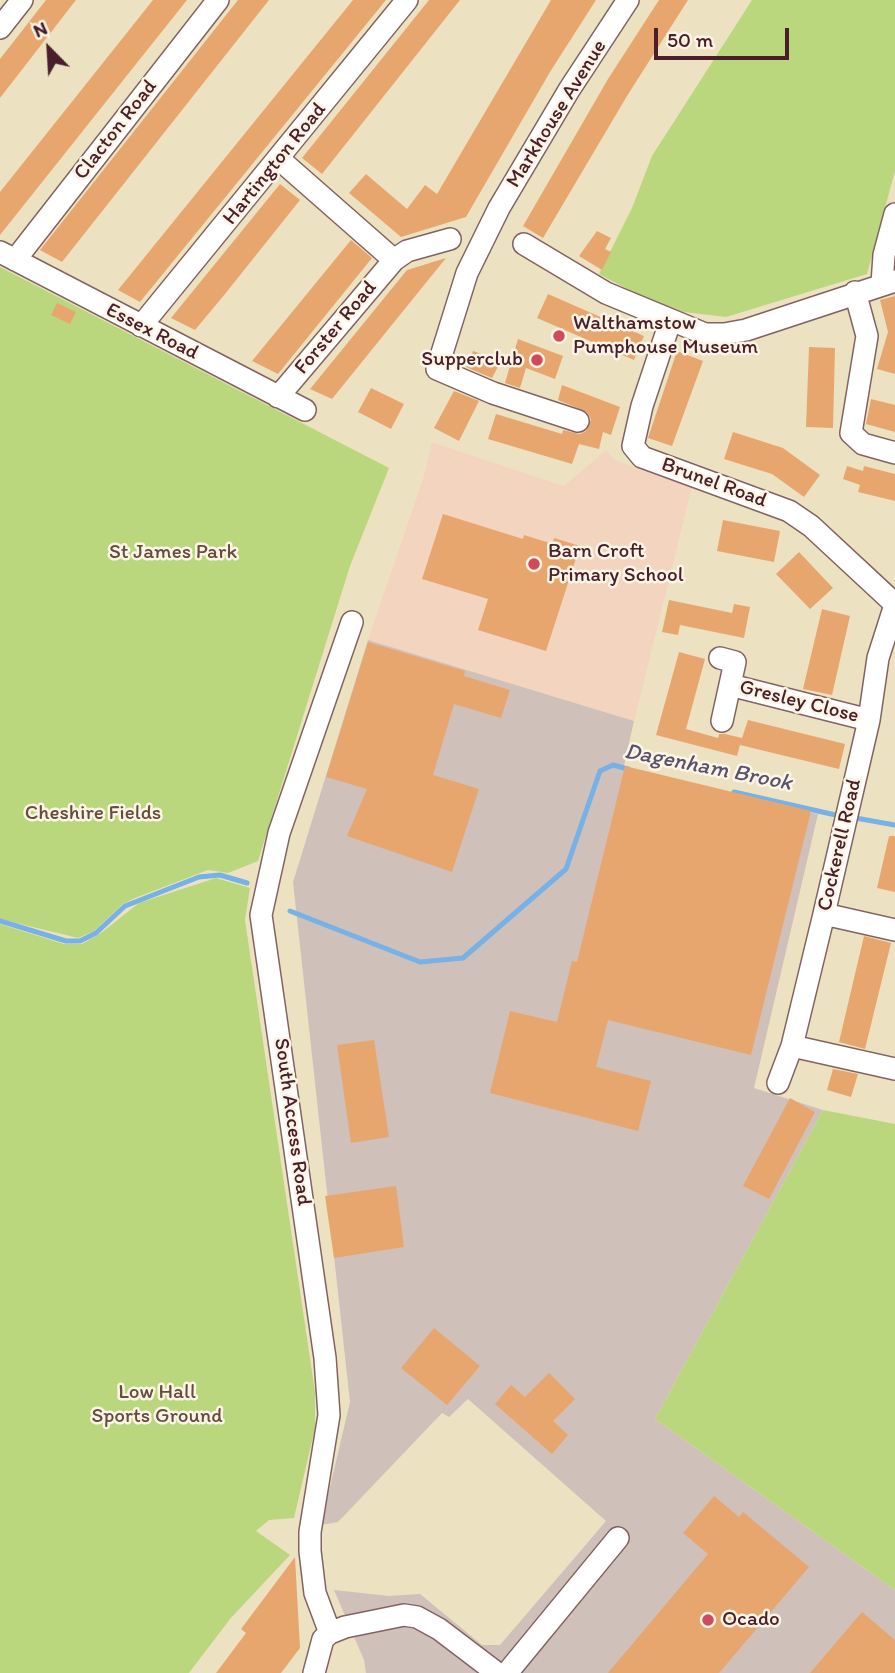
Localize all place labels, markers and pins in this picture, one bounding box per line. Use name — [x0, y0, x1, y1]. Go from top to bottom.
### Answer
place label: Walthamstow Pumphouse Museum — [573, 311, 758, 361]
marker: Walthamstow Pumphouse Museum — [551, 328, 567, 344]
place label: Supperclub — [421, 347, 523, 373]
marker: Supperclub — [529, 352, 545, 368]
place label: Barn Croft Primary School — [548, 539, 684, 589]
marker: Barn Croft Primary School — [526, 556, 542, 572]
place label: Ocado — [722, 1607, 780, 1633]
marker: Ocado — [700, 1612, 716, 1628]

